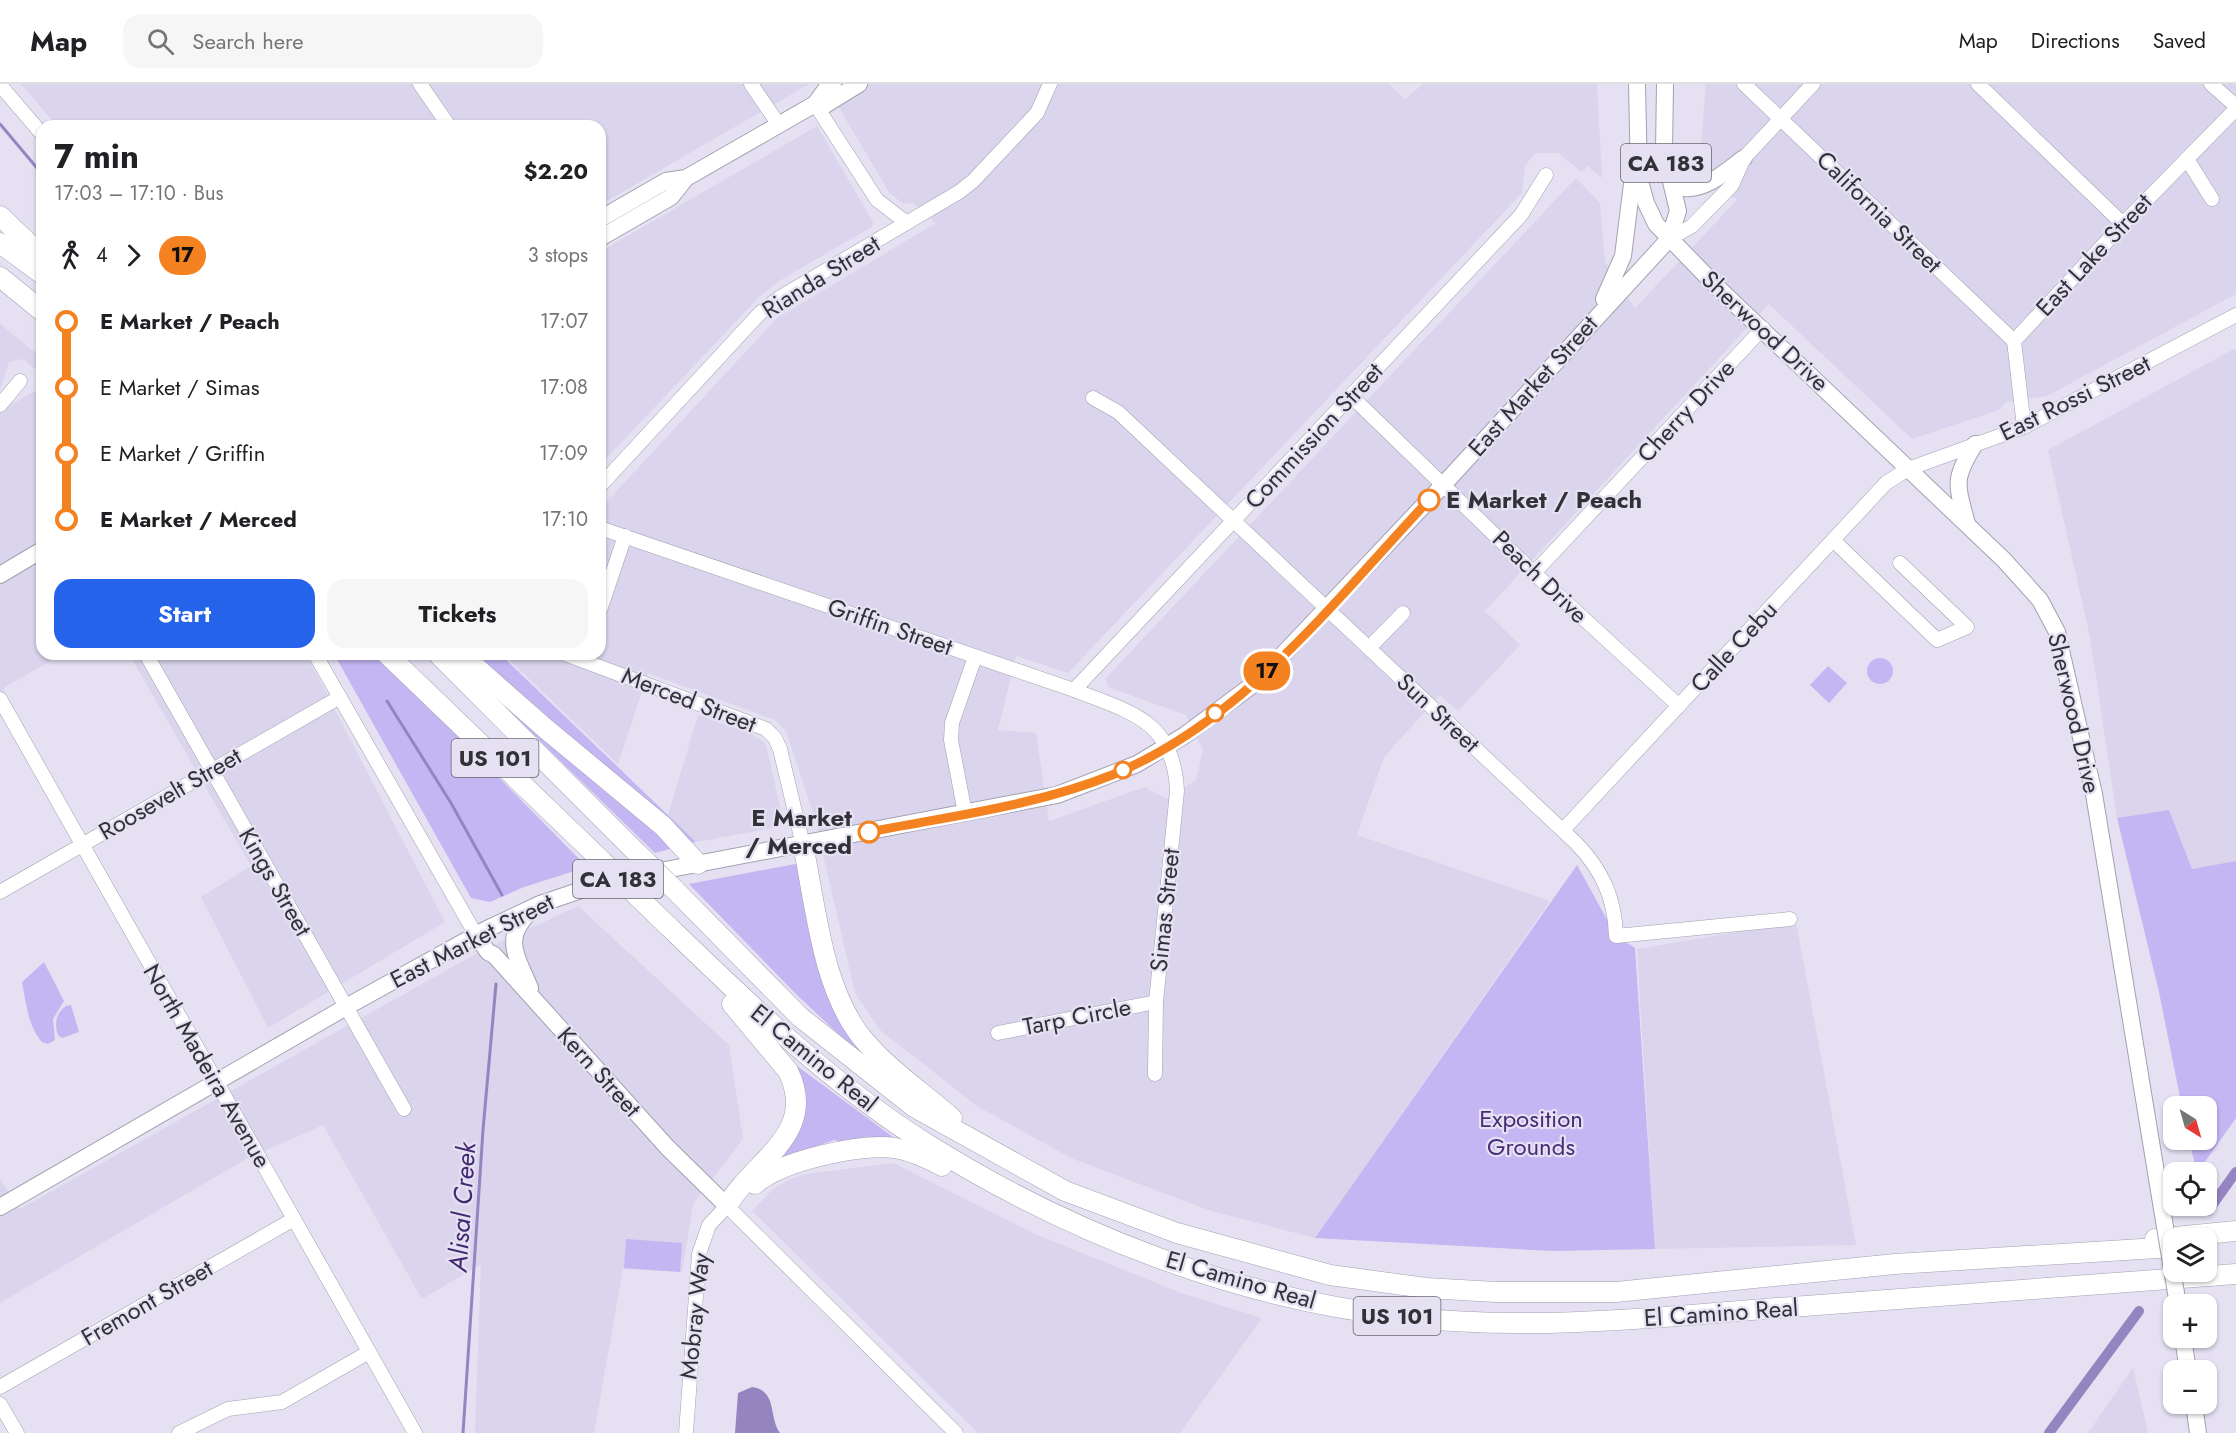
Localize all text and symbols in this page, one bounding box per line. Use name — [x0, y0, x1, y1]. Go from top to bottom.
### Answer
search box — [123, 14, 543, 68]
text: Map — [30, 21, 87, 62]
icon: search — [144, 25, 177, 58]
text: Search here — [192, 25, 304, 57]
text: Map — [1959, 26, 1998, 56]
text: Directions — [2031, 26, 2120, 56]
text: Saved — [2153, 26, 2206, 56]
text: 7 min — [54, 133, 139, 180]
street label: California Street — [1809, 143, 1950, 281]
road number: CA 183 — [1621, 144, 1711, 182]
text: $2.20 — [524, 155, 588, 187]
text: 17:03 – 17:10 · Bus — [54, 179, 223, 208]
street label: East Lake Street — [2027, 185, 2160, 324]
street label: Rianda Street — [755, 226, 887, 327]
icon: walk — [54, 239, 87, 272]
icon: forward — [117, 239, 150, 272]
text: 17 — [171, 240, 194, 270]
text: 4 — [96, 241, 108, 270]
text: 3 stops — [528, 241, 588, 270]
street label: Sherwood Drive — [1694, 262, 1837, 399]
text: E Market / Peach — [100, 305, 280, 337]
text: 17:07 — [540, 307, 588, 336]
street label: East Market Street — [1460, 307, 1606, 464]
street label: East Rossi Street — [1993, 346, 2156, 449]
street label: Cherry Drive — [1629, 351, 1743, 470]
street label: Commission Street — [1236, 354, 1391, 517]
text: E Market / Simas — [100, 371, 260, 403]
text: 17:08 — [540, 373, 588, 402]
text: E Market / Griffin — [100, 437, 265, 469]
text: 17:09 — [539, 439, 588, 468]
place label: E Market / Peach — [1446, 482, 1642, 517]
marker: E Market / Peach — [1418, 489, 1440, 511]
text: E Market / Merced — [100, 503, 297, 535]
text: 17:10 — [542, 505, 588, 534]
street label: Peach Drive — [1485, 522, 1596, 631]
button: Start — [54, 579, 315, 648]
button: Tickets — [327, 579, 588, 648]
street label: Griffin Street — [823, 589, 958, 664]
street label: Calle Cebu — [1682, 593, 1785, 700]
street label: Sherwood Drive — [2039, 629, 2110, 796]
line badge: 17 — [1240, 652, 1294, 690]
text: 17 — [1255, 656, 1279, 686]
street label: Merced Street — [617, 658, 762, 741]
street label: Sun Street — [1389, 665, 1488, 761]
unlabelled marker — [1206, 704, 1224, 722]
street label: Roosevelt Street — [92, 738, 248, 849]
road number: US 101 — [452, 739, 538, 777]
unlabelled marker — [1114, 761, 1132, 779]
place label: E Market / Merced — [745, 800, 852, 863]
street label: Kings Street — [230, 821, 321, 943]
marker: E Market / Merced — [858, 821, 880, 843]
street label: Simas Street — [1141, 846, 1188, 973]
road number: CA 183 — [573, 860, 663, 898]
street label: East Market Street — [384, 884, 560, 997]
street label: North Madeira Avenue — [135, 957, 280, 1174]
street label: Tarp Circle — [1020, 989, 1134, 1044]
street label: El Camino Real — [743, 995, 885, 1120]
street label: Kern Street — [549, 1019, 650, 1125]
north arrow — [2163, 1096, 2217, 1150]
map controls — [2163, 1096, 2217, 1414]
park label: Exposition Grounds — [1479, 1101, 1583, 1164]
water label: Alisal Creek — [438, 1139, 486, 1274]
button: locate — [2163, 1162, 2217, 1216]
button: layers — [2163, 1228, 2217, 1282]
street label: El Camino Real — [1162, 1241, 1320, 1318]
street label: Fremont Street — [75, 1251, 219, 1354]
street label: Mobray Way — [670, 1251, 719, 1381]
street label: El Camino Real — [1643, 1290, 1799, 1335]
button: + — [2163, 1294, 2217, 1348]
road number: US 101 — [1354, 1297, 1440, 1335]
button: − — [2163, 1360, 2217, 1414]

